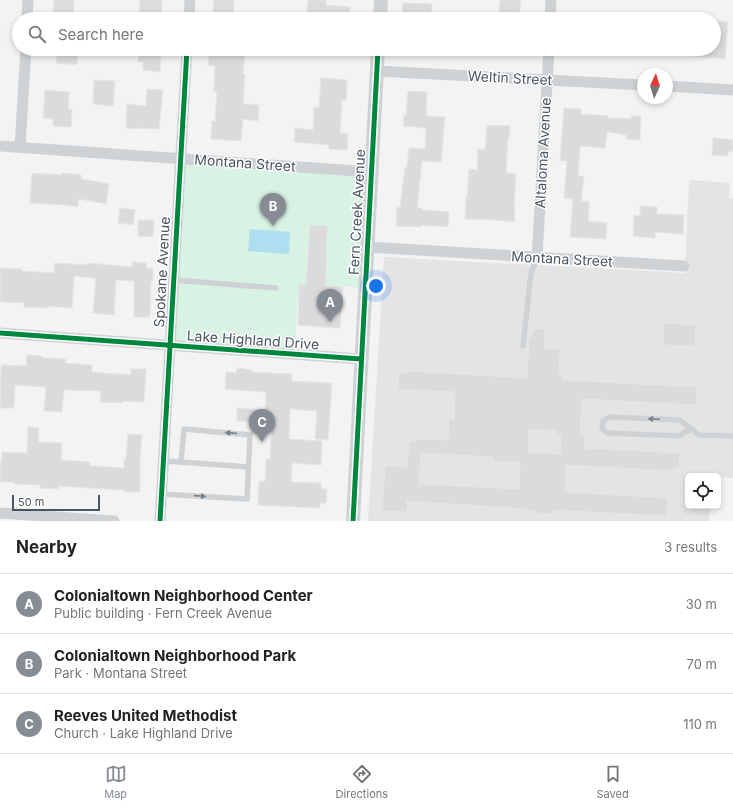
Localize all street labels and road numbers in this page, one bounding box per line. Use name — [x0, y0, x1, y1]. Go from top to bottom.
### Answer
street label: Weltin Street — [467, 67, 553, 88]
street label: Altaloma Avenue — [531, 97, 554, 209]
street label: Fern Creek Avenue — [345, 149, 368, 275]
street label: Montana Street — [194, 150, 297, 175]
street label: Spokane Avenue — [150, 216, 173, 328]
street label: Montana Street — [511, 247, 614, 270]
street label: Lake Highland Drive — [186, 326, 320, 353]

